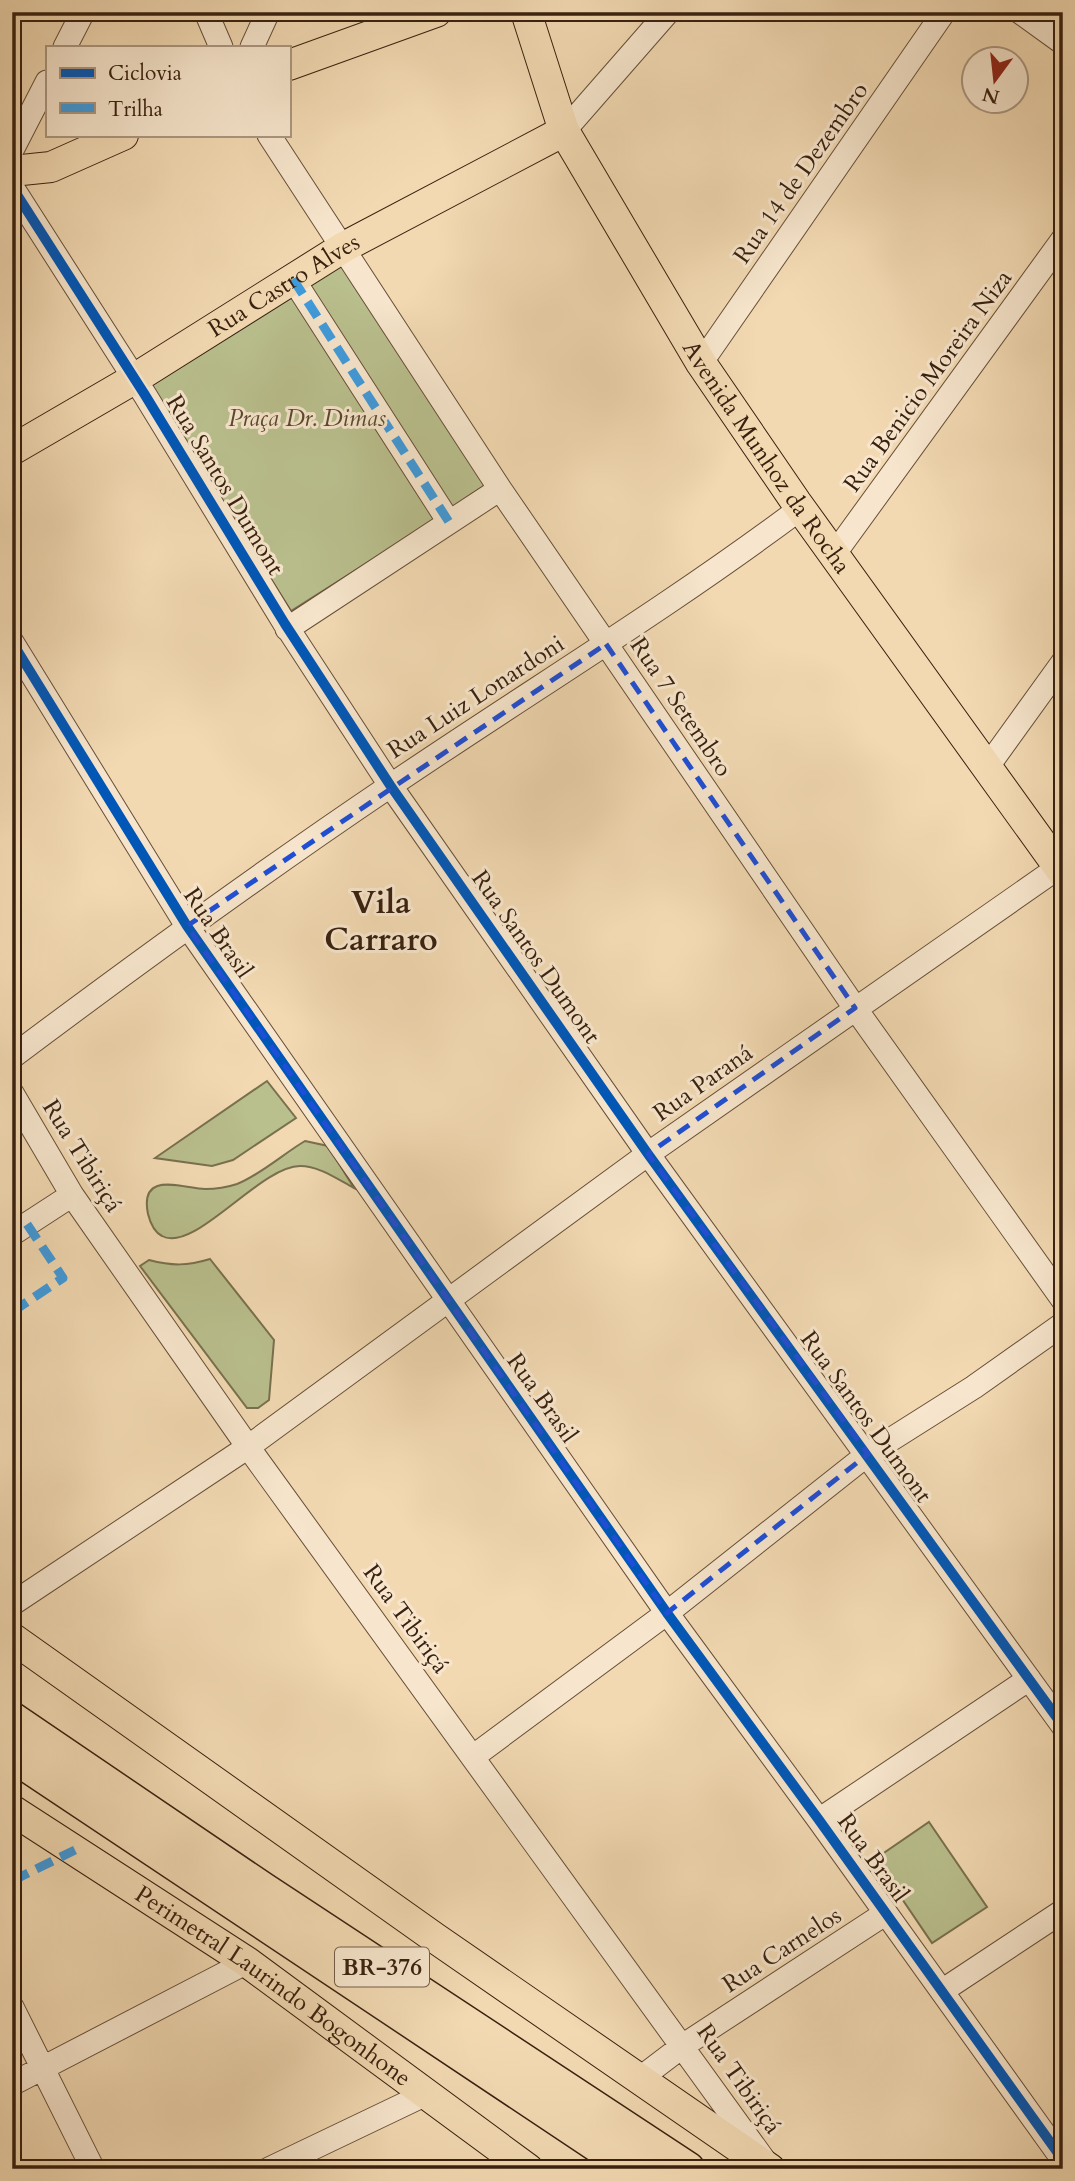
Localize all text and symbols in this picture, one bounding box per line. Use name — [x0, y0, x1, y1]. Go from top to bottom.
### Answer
legend — [46, 46, 290, 136]
north arrow — [960, 46, 1030, 116]
text: Ciclovia — [108, 59, 182, 88]
street label: Rua 14 de Dezembro — [726, 76, 876, 270]
text: N — [979, 81, 1002, 110]
text: Trilha — [108, 95, 163, 124]
street label: Rua Castro Alves — [202, 225, 365, 345]
street label: Rua Benicio Moreira Niza — [836, 263, 1020, 499]
street label: Avenida Munhoz da Rocha — [675, 334, 859, 581]
street label: Rua Santos Dumont — [158, 389, 292, 582]
park label: Praça Dr. Dimas — [228, 402, 386, 435]
street label: Rua Luiz Lonardoni — [381, 627, 571, 767]
street label: Rua 7 Setembro — [622, 631, 740, 783]
street label: Rua Santos Dumont — [464, 864, 609, 1051]
street label: Rua Brasil — [176, 881, 260, 985]
district label: Vila Carraro — [324, 881, 438, 962]
street label: Rua Paraná — [647, 1036, 760, 1129]
street label: Rua Tibiriçá — [34, 1093, 130, 1219]
street label: Rua Santos Dumont — [792, 1324, 940, 1510]
street label: Rua Brasil — [499, 1346, 585, 1450]
street label: Rua Tibiriçá — [355, 1558, 457, 1681]
street label: Rua Brasil — [829, 1807, 917, 1909]
street label: Perimetral Laurindo Bogonhone — [129, 1877, 418, 2094]
street label: Rua Carnelos — [716, 1899, 848, 2001]
road number: BR-376 — [335, 1948, 429, 1986]
street label: Rua Tibiriçá — [689, 2017, 789, 2141]

